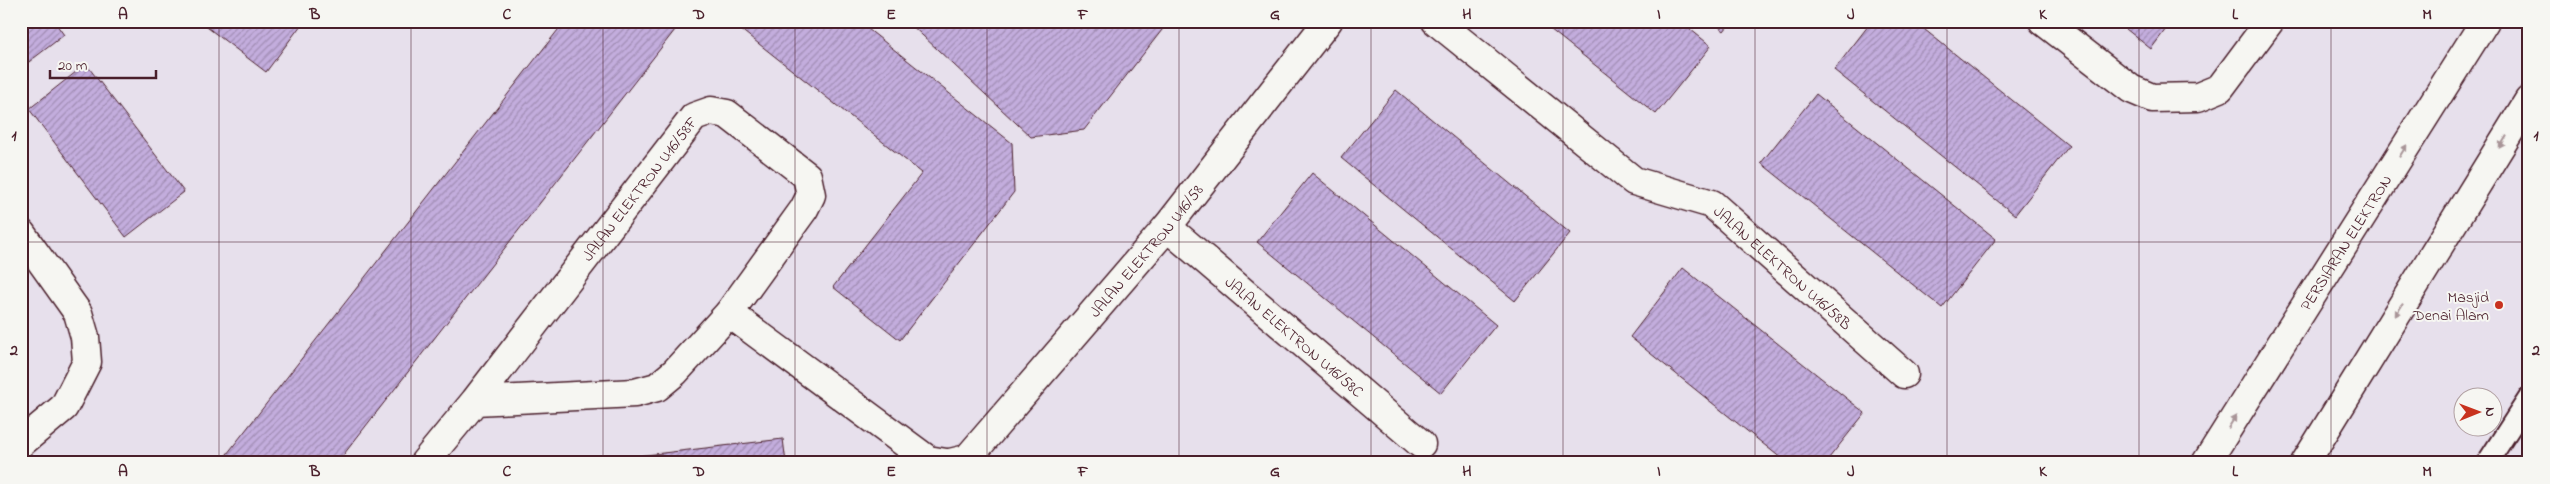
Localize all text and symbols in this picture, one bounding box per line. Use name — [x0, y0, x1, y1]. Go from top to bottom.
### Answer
text: A — [118, 3, 128, 27]
text: B — [309, 3, 321, 27]
text: C — [503, 3, 512, 27]
text: D — [692, 3, 705, 27]
text: E — [886, 3, 896, 27]
text: F — [1077, 3, 1089, 27]
text: G — [1270, 3, 1280, 27]
text: H — [1462, 3, 1472, 27]
text: I — [1657, 3, 1661, 27]
text: J — [1847, 3, 1855, 27]
text: K — [2039, 3, 2048, 27]
text: L — [2232, 3, 2239, 27]
text: M — [2422, 3, 2432, 27]
scale bar — [50, 48, 156, 80]
text: 20 m — [58, 55, 88, 77]
street label: JALAN ELEKTRON U16/58F — [577, 111, 705, 267]
text: 1 — [11, 124, 17, 148]
text: 1 — [2533, 124, 2539, 148]
one-way arrow — [2499, 135, 2508, 148]
one-way arrow — [2398, 144, 2408, 158]
street label: PERSIARAN ELEKTRON — [2295, 171, 2399, 316]
street label: JALAN ELEKTRON U16/58 — [1084, 180, 1210, 324]
street label: JALAN ELEKTRON U16/58B — [1707, 201, 1857, 337]
street label: JALAN ELEKTRON U16/58C — [1219, 271, 1368, 404]
place label: Masjid Denai Alam — [2412, 286, 2489, 328]
marker: Masjid Denai Alam — [2493, 299, 2505, 311]
one-way arrow — [2395, 303, 2404, 316]
text: 2 — [9, 339, 18, 363]
text: 2 — [2531, 339, 2540, 363]
north arrow — [2452, 386, 2502, 436]
text: N — [2479, 407, 2500, 417]
one-way arrow — [2227, 415, 2237, 428]
text: A — [118, 460, 128, 484]
text: B — [309, 460, 321, 484]
text: C — [503, 460, 512, 484]
text: D — [692, 460, 705, 484]
text: E — [886, 460, 896, 484]
text: F — [1077, 460, 1089, 484]
text: G — [1270, 460, 1280, 484]
text: H — [1462, 460, 1472, 484]
text: I — [1657, 460, 1661, 484]
text: J — [1847, 460, 1855, 484]
text: K — [2039, 460, 2048, 484]
text: L — [2232, 460, 2239, 484]
text: M — [2422, 460, 2432, 484]

